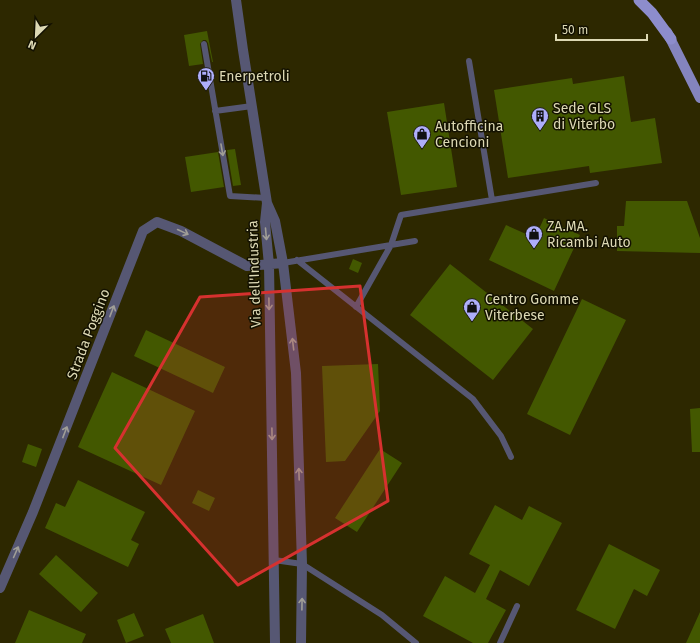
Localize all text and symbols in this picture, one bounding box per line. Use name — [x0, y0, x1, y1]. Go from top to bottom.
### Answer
north arrow — [16, 16, 56, 56]
scale bar — [556, 16, 647, 42]
text: 50 m — [562, 23, 588, 37]
text: N — [26, 37, 38, 52]
fuel station icon: Enerpetroli — [196, 66, 216, 91]
place label: Enerpetroli — [219, 68, 290, 85]
place label: Sede GLS di Viterbo — [553, 100, 615, 133]
building icon: Sede GLS di Viterbo — [530, 106, 550, 131]
place label: Autofficina Cencioni — [435, 118, 503, 151]
shop icon: Autofficina Cencioni — [412, 124, 432, 149]
one-way arrow — [218, 143, 226, 156]
place label: ZA.MA. Ricambi Auto — [547, 218, 631, 251]
street label: Via dell'Industria — [244, 220, 265, 328]
shop icon: ZA.MA. Ricambi Auto — [524, 224, 544, 249]
one-way arrow — [262, 227, 270, 240]
one-way arrow — [176, 229, 188, 236]
street label: Strada Poggino — [63, 286, 114, 382]
place label: Centro Gomme Viterbese — [485, 291, 579, 324]
one-way arrow — [266, 297, 273, 310]
shop icon: Centro Gomme Viterbese — [462, 297, 482, 322]
one-way arrow — [109, 305, 116, 317]
one-way arrow — [289, 338, 296, 351]
one-way arrow — [61, 426, 69, 438]
one-way arrow — [268, 427, 276, 440]
one-way arrow — [295, 468, 303, 481]
one-way arrow — [13, 547, 20, 559]
one-way arrow — [298, 598, 306, 611]

